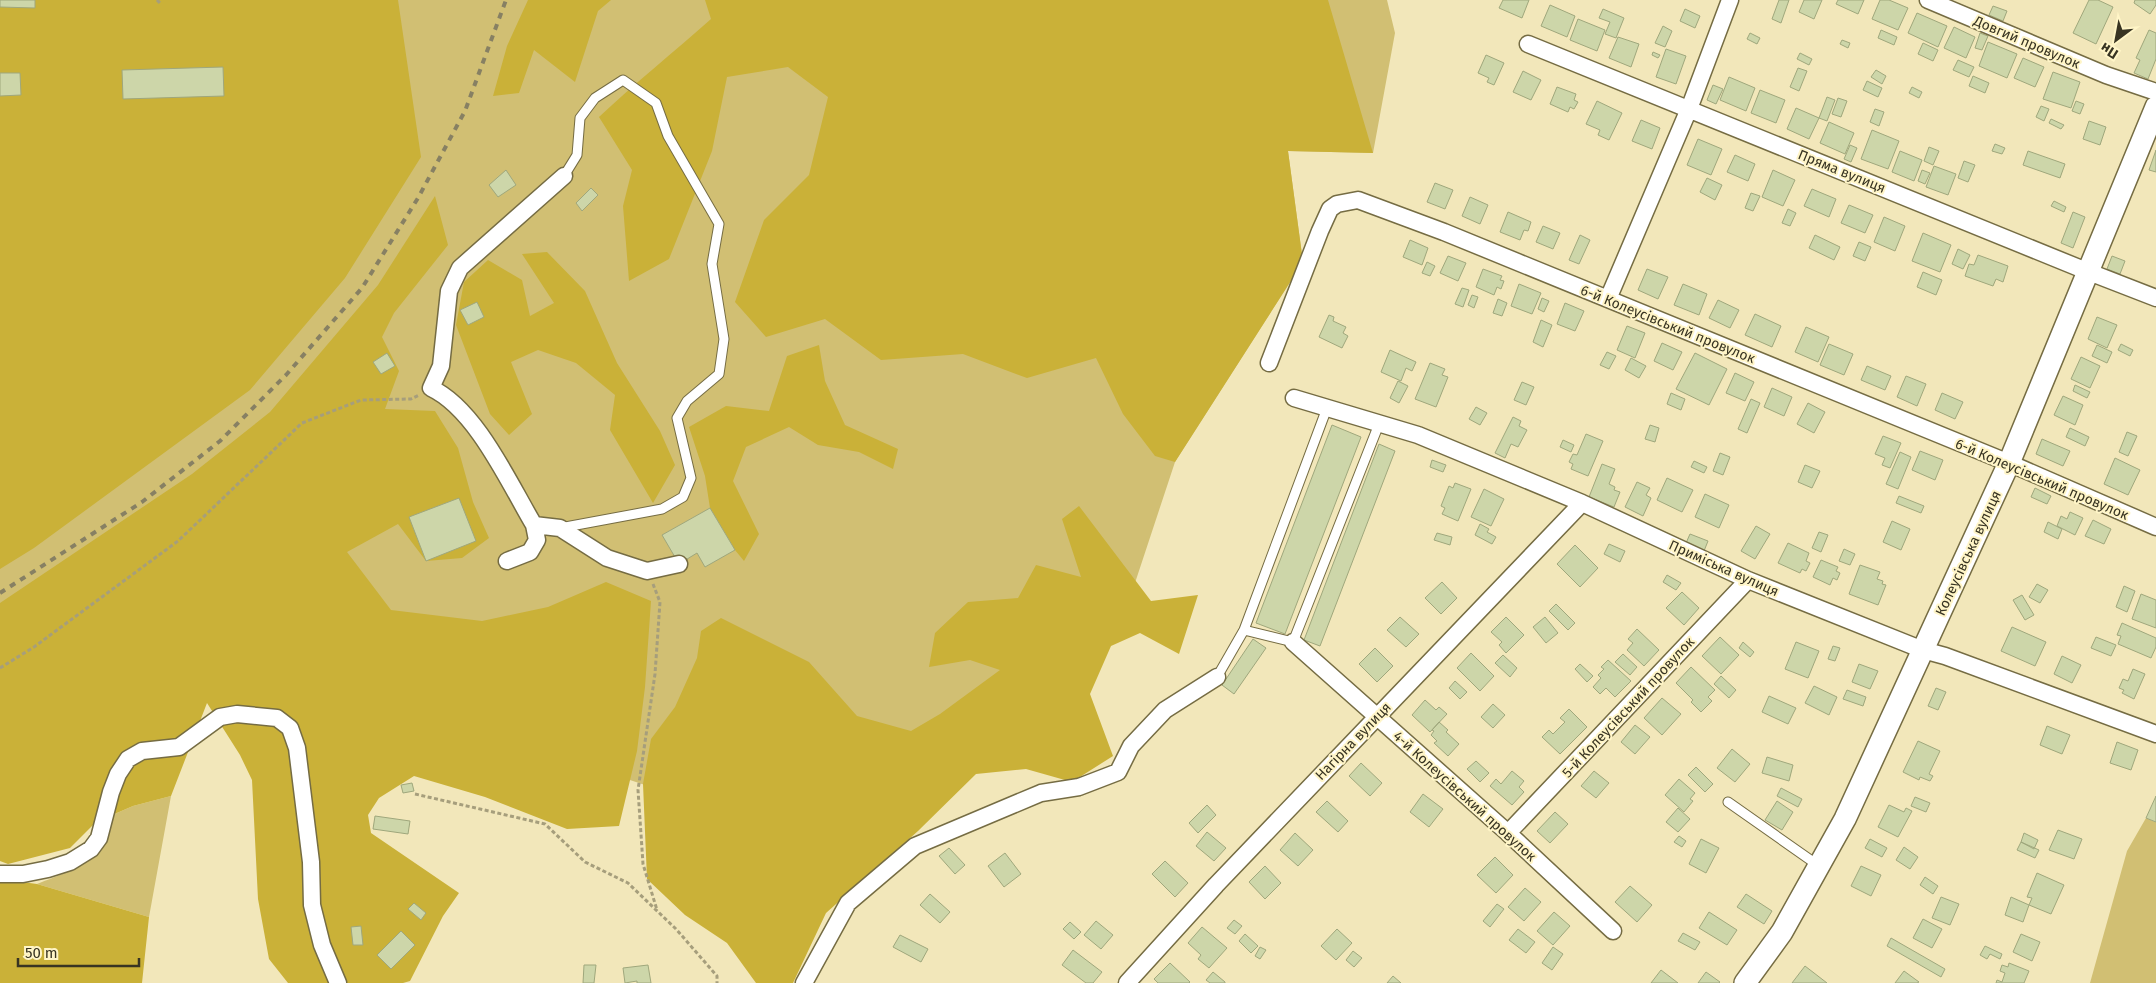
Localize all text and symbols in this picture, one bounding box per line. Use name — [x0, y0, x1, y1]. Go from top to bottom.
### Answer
street label: Довгий провулок — [1970, 12, 2083, 73]
north arrow — [2091, 15, 2141, 65]
text: Пн — [2097, 39, 2121, 62]
street label: Пряма вулиця — [1796, 146, 1888, 197]
street label: 6-й Колеусівський провулок — [1578, 282, 1758, 368]
street label: 6-й Колеусівський провулок — [1953, 435, 2132, 524]
street label: Колеусівська вулиця — [1932, 488, 2005, 618]
street label: Приміська вулиця — [1666, 537, 1781, 600]
street label: 5-й Колеусівський провулок — [1559, 633, 1699, 781]
street label: Нагірна вулиця — [1312, 699, 1395, 784]
street label: 4-й Колеусівський провулок — [1390, 728, 1540, 866]
scale bar — [18, 936, 139, 968]
text: 50 m — [25, 944, 58, 962]

